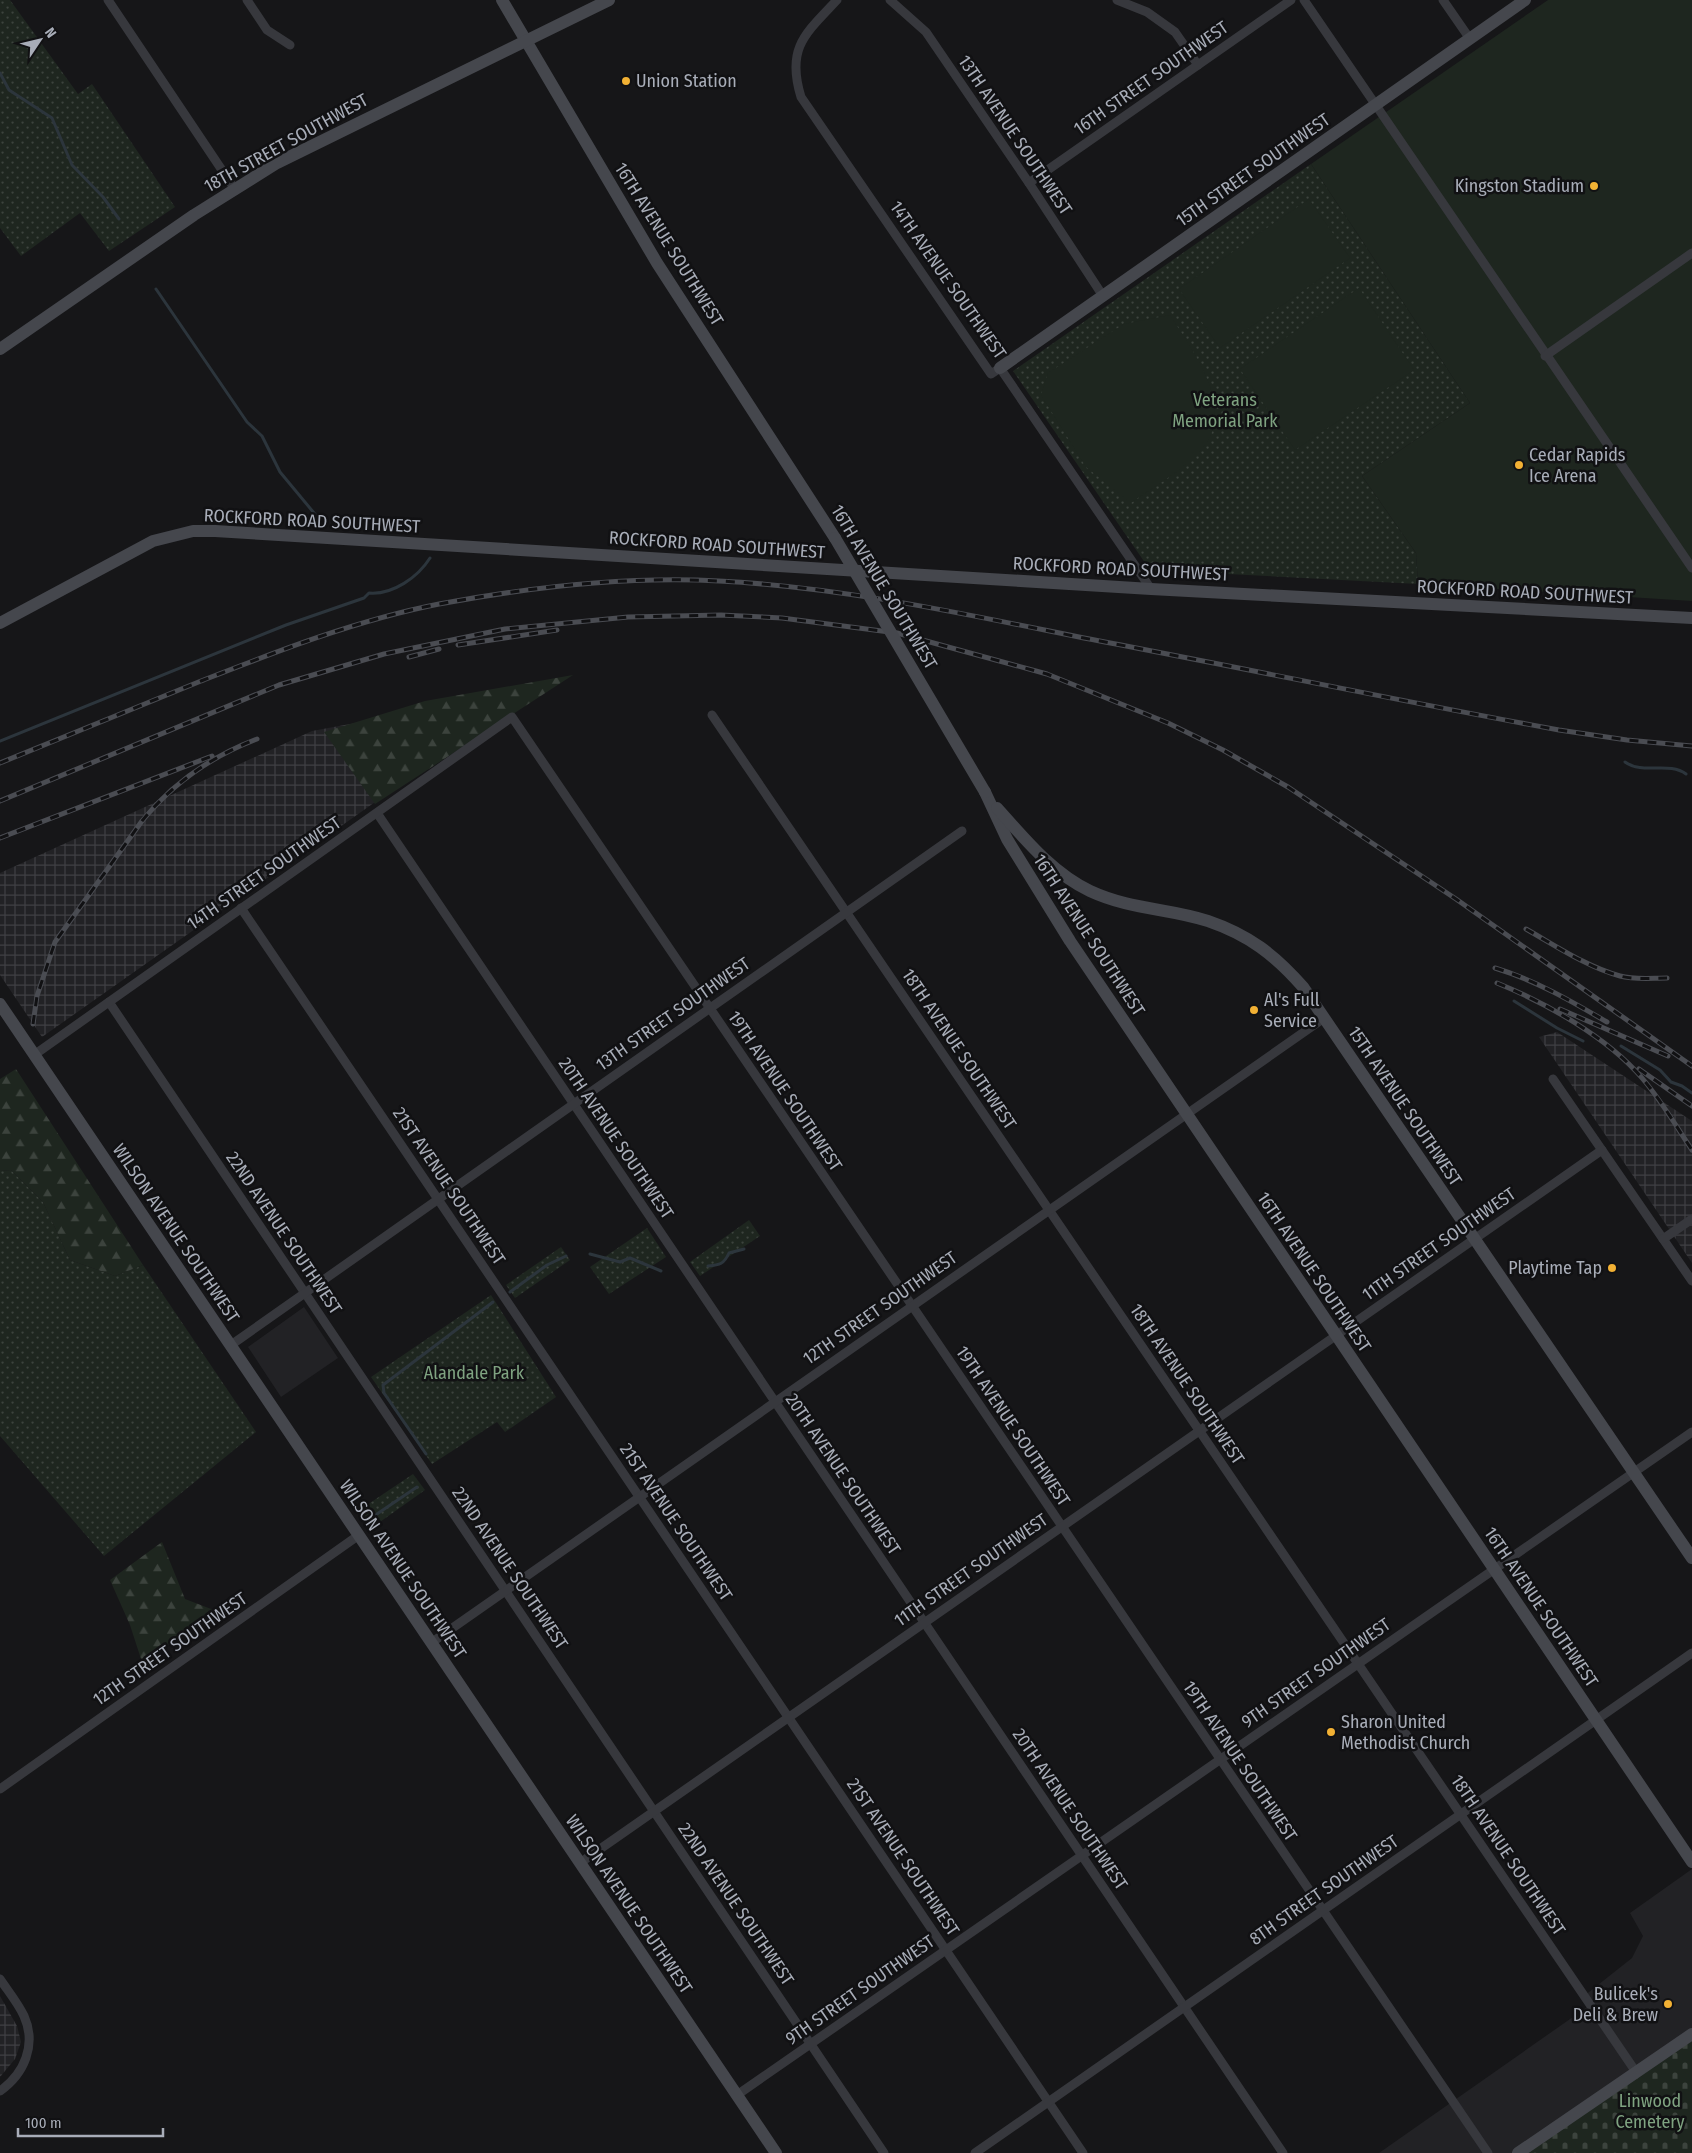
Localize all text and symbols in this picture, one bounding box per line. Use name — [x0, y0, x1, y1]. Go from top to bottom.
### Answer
north arrow — [15, 15, 65, 65]
street label: 16TH STREET SOUTHWEST — [1070, 16, 1233, 140]
text: N — [41, 25, 60, 41]
street label: 13TH AVENUE SOUTHWEST — [953, 51, 1077, 220]
place label: Union Station — [636, 70, 737, 92]
marker: Union Station — [620, 75, 632, 87]
street label: 18TH STREET SOUTHWEST — [200, 88, 372, 197]
street label: 15TH STREET SOUTHWEST — [1172, 108, 1335, 231]
street label: 16TH AVENUE SOUTHWEST — [610, 158, 729, 330]
place label: Kingston Stadium — [1455, 175, 1584, 197]
marker: Kingston Stadium — [1588, 180, 1600, 192]
street label: 14TH AVENUE SOUTHWEST — [885, 197, 1011, 364]
park label: Veterans Memorial Park — [1172, 389, 1278, 432]
place label: Cedar Rapids Ice Arena — [1529, 444, 1626, 487]
marker: Cedar Rapids Ice Arena — [1513, 459, 1525, 471]
street label: 16TH AVENUE SOUTHWEST — [826, 501, 942, 674]
street label: ROCKFORD ROAD SOUTHWEST — [203, 504, 421, 538]
street label: ROCKFORD ROAD SOUTHWEST — [608, 526, 826, 564]
street label: ROCKFORD ROAD SOUTHWEST — [1012, 552, 1230, 586]
street label: ROCKFORD ROAD SOUTHWEST — [1416, 575, 1634, 609]
street label: 14TH STREET SOUTHWEST — [183, 811, 346, 935]
street label: 16TH AVENUE SOUTHWEST — [1029, 850, 1150, 1020]
street label: 13TH STREET SOUTHWEST — [592, 952, 755, 1075]
street label: 18TH AVENUE SOUTHWEST — [897, 965, 1021, 1134]
place label: Al's Full Service — [1264, 989, 1320, 1032]
marker: Al's Full Service — [1248, 1004, 1260, 1016]
street label: 19TH AVENUE SOUTHWEST — [723, 1007, 847, 1176]
street label: 15TH AVENUE SOUTHWEST — [1343, 1022, 1467, 1191]
street label: 20TH AVENUE SOUTHWEST — [554, 1053, 679, 1223]
street label: 21ST AVENUE SOUTHWEST — [388, 1103, 510, 1270]
street label: WILSON AVENUE SOUTHWEST — [108, 1139, 244, 1327]
street label: 22ND AVENUE SOUTHWEST — [221, 1148, 347, 1319]
street label: 11TH STREET SOUTHWEST — [1358, 1182, 1520, 1305]
street label: 16TH AVENUE SOUTHWEST — [1252, 1188, 1376, 1357]
street label: 12TH STREET SOUTHWEST — [799, 1246, 962, 1369]
place label: Playtime Tap — [1508, 1257, 1602, 1279]
marker: Playtime Tap — [1606, 1262, 1618, 1274]
street label: 18TH AVENUE SOUTHWEST — [1125, 1300, 1249, 1469]
street label: 19TH AVENUE SOUTHWEST — [951, 1342, 1075, 1511]
park label: Alandale Park — [424, 1362, 525, 1384]
street label: 20TH AVENUE SOUTHWEST — [781, 1389, 906, 1559]
street label: 21ST AVENUE SOUTHWEST — [615, 1439, 737, 1606]
street label: WILSON AVENUE SOUTHWEST — [335, 1475, 471, 1663]
street label: 22ND AVENUE SOUTHWEST — [447, 1483, 573, 1654]
street label: 11TH STREET SOUTHWEST — [890, 1508, 1052, 1631]
street label: 16TH AVENUE SOUTHWEST — [1479, 1523, 1603, 1692]
street label: 12TH STREET SOUTHWEST — [89, 1587, 252, 1710]
street label: 9TH STREET SOUTHWEST — [1237, 1613, 1395, 1733]
street label: 19TH AVENUE SOUTHWEST — [1178, 1677, 1302, 1846]
place label: Sharon United Methodist Church — [1341, 1711, 1470, 1754]
street label: 20TH AVENUE SOUTHWEST — [1008, 1724, 1133, 1894]
marker: Sharon United Methodist Church — [1325, 1726, 1337, 1738]
street label: 18TH AVENUE SOUTHWEST — [1446, 1771, 1570, 1940]
street label: 21ST AVENUE SOUTHWEST — [842, 1774, 964, 1941]
street label: WILSON AVENUE SOUTHWEST — [561, 1810, 697, 1998]
street label: 22ND AVENUE SOUTHWEST — [673, 1819, 799, 1990]
street label: 8TH STREET SOUTHWEST — [1245, 1830, 1403, 1950]
street label: 9TH STREET SOUTHWEST — [781, 1930, 939, 2050]
place label: Bulicek's Deli & Brew — [1573, 1983, 1658, 2026]
marker: Bulicek's Deli & Brew — [1662, 1998, 1674, 2010]
park label: Linwood Cemetery — [1615, 2090, 1685, 2133]
scale bar — [18, 2106, 162, 2138]
text: 100 m — [25, 2114, 62, 2132]

